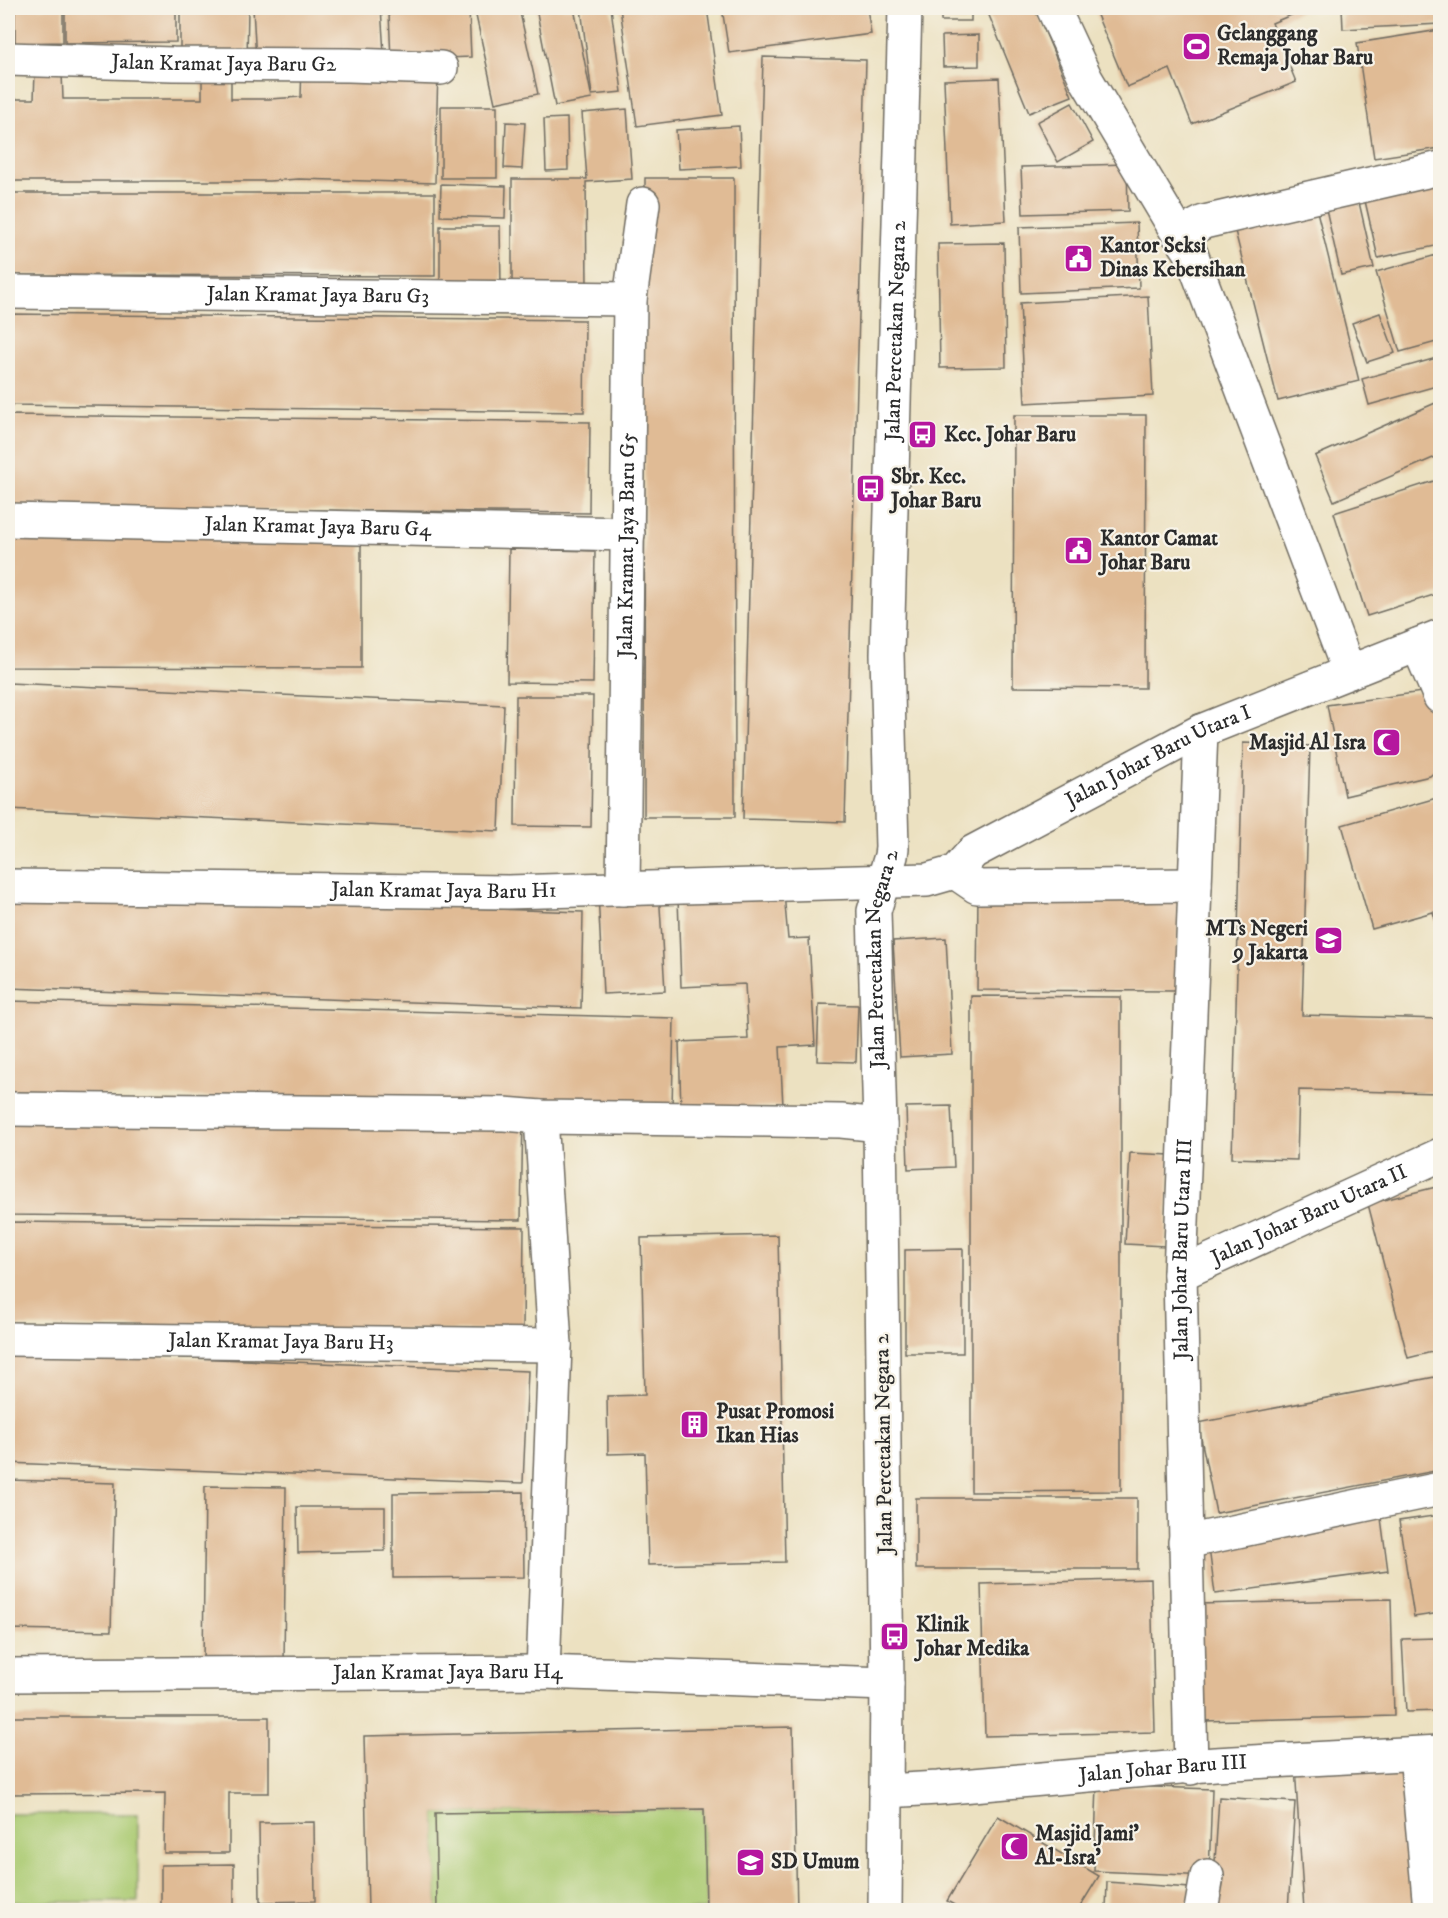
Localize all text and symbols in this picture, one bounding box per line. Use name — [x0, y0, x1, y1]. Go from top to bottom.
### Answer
place label: Gelanggang Remaja Johar Baru — [1217, 21, 1373, 72]
sports icon: Gelanggang Remaja Johar Baru — [1180, 30, 1212, 62]
street label: Jalan Kramat Jaya Baru G2 — [109, 49, 337, 78]
street label: Jalan Percetakan Negara 2 — [880, 220, 912, 444]
place label: Kantor Seksi Dinas Kebersihan — [1100, 233, 1246, 283]
public building icon: Kantor Seksi Dinas Kebersihan — [1063, 242, 1095, 274]
street label: Jalan Kramat Jaya Baru G3 — [205, 281, 429, 310]
bus stop icon: Kec. Johar Baru — [907, 419, 939, 451]
place label: Kec. Johar Baru — [944, 422, 1076, 448]
street label: Jalan Kramat Jaya Baru G5 — [613, 432, 641, 660]
place label: Sbr. Kec. Johar Baru — [889, 464, 982, 514]
bus stop icon: Sbr. Kec. Johar Baru — [854, 473, 886, 505]
street label: Jalan Kramat Jaya Baru G4 — [202, 511, 432, 543]
place label: Kantor Camat Johar Baru — [1098, 526, 1218, 576]
public building icon: Kantor Camat Johar Baru — [1063, 535, 1095, 567]
street label: Jalan Johar Baru Utara I — [1059, 699, 1255, 814]
mosque icon: Masjid Al Isra — [1371, 727, 1403, 759]
place label: Masjid Al Isra — [1249, 730, 1367, 757]
street label: Jalan Percetakan Negara 2 — [861, 848, 905, 1071]
street label: Jalan Kramat Jaya Baru H1 — [329, 877, 557, 905]
place label: MTs Negeri 9 Jakarta — [1205, 916, 1309, 966]
school or university icon: MTs Negeri 9 Jakarta — [1313, 925, 1345, 957]
street label: Jalan Johar Baru Utara III — [1167, 1138, 1198, 1362]
street label: Jalan Johar Baru Utara II — [1205, 1159, 1411, 1272]
street label: Jalan Kramat Jaya Baru H3 — [166, 1328, 394, 1356]
street label: Jalan Percetakan Negara 2 — [869, 1333, 899, 1556]
place label: Pusat Promosi Ikan Hias — [716, 1399, 835, 1449]
building icon: Pusat Promosi Ikan Hias — [679, 1408, 711, 1440]
place label: Klinik Johar Medika — [914, 1612, 1030, 1662]
bus stop icon: Klinik Johar Medika — [879, 1621, 911, 1653]
street label: Jalan Kramat Jaya Baru H4 — [331, 1659, 564, 1686]
street label: Jalan Johar Baru III — [1076, 1749, 1248, 1789]
place label: Masjid Jami' Al-Isra' — [1034, 1821, 1140, 1871]
mosque icon: Masjid Jami' Al-Isra' — [998, 1830, 1030, 1862]
school or university icon: SD Umum — [734, 1846, 766, 1878]
place label: SD Umum — [771, 1849, 860, 1875]

